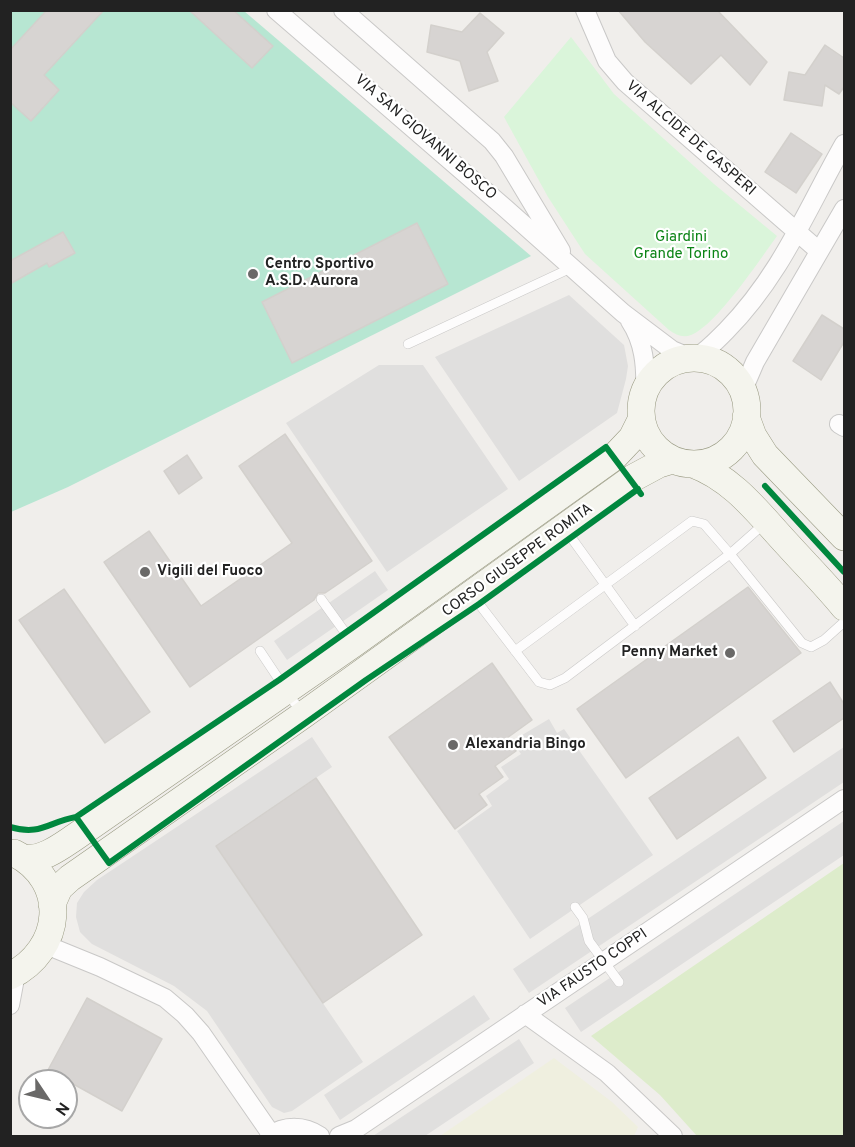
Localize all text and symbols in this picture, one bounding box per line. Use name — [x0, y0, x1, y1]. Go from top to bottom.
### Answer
street label: VIA SAN GIOVANNI BOSCO — [350, 72, 500, 204]
street label: VIA ALCIDE DE GASPERI — [621, 78, 759, 200]
park label: Giardini Grande Torino — [634, 229, 728, 264]
place label: Centro Sportivo A.S.D. Aurora — [265, 256, 374, 291]
marker: Centro Sportivo A.S.D. Aurora — [246, 267, 260, 281]
street label: CORSO GIUSEPPE ROMITA — [439, 500, 597, 622]
place label: Vigili del Fuoco — [157, 563, 263, 581]
marker: Vigili del Fuoco — [138, 565, 152, 579]
place label: Penny Market — [621, 644, 718, 662]
marker: Penny Market — [723, 646, 737, 660]
place label: Alexandria Bingo — [465, 736, 586, 754]
marker: Alexandria Bingo — [446, 738, 460, 752]
street label: VIA FAUSTO COPPI — [535, 926, 651, 1012]
north arrow — [18, 1069, 78, 1129]
text: N — [50, 1098, 73, 1119]

